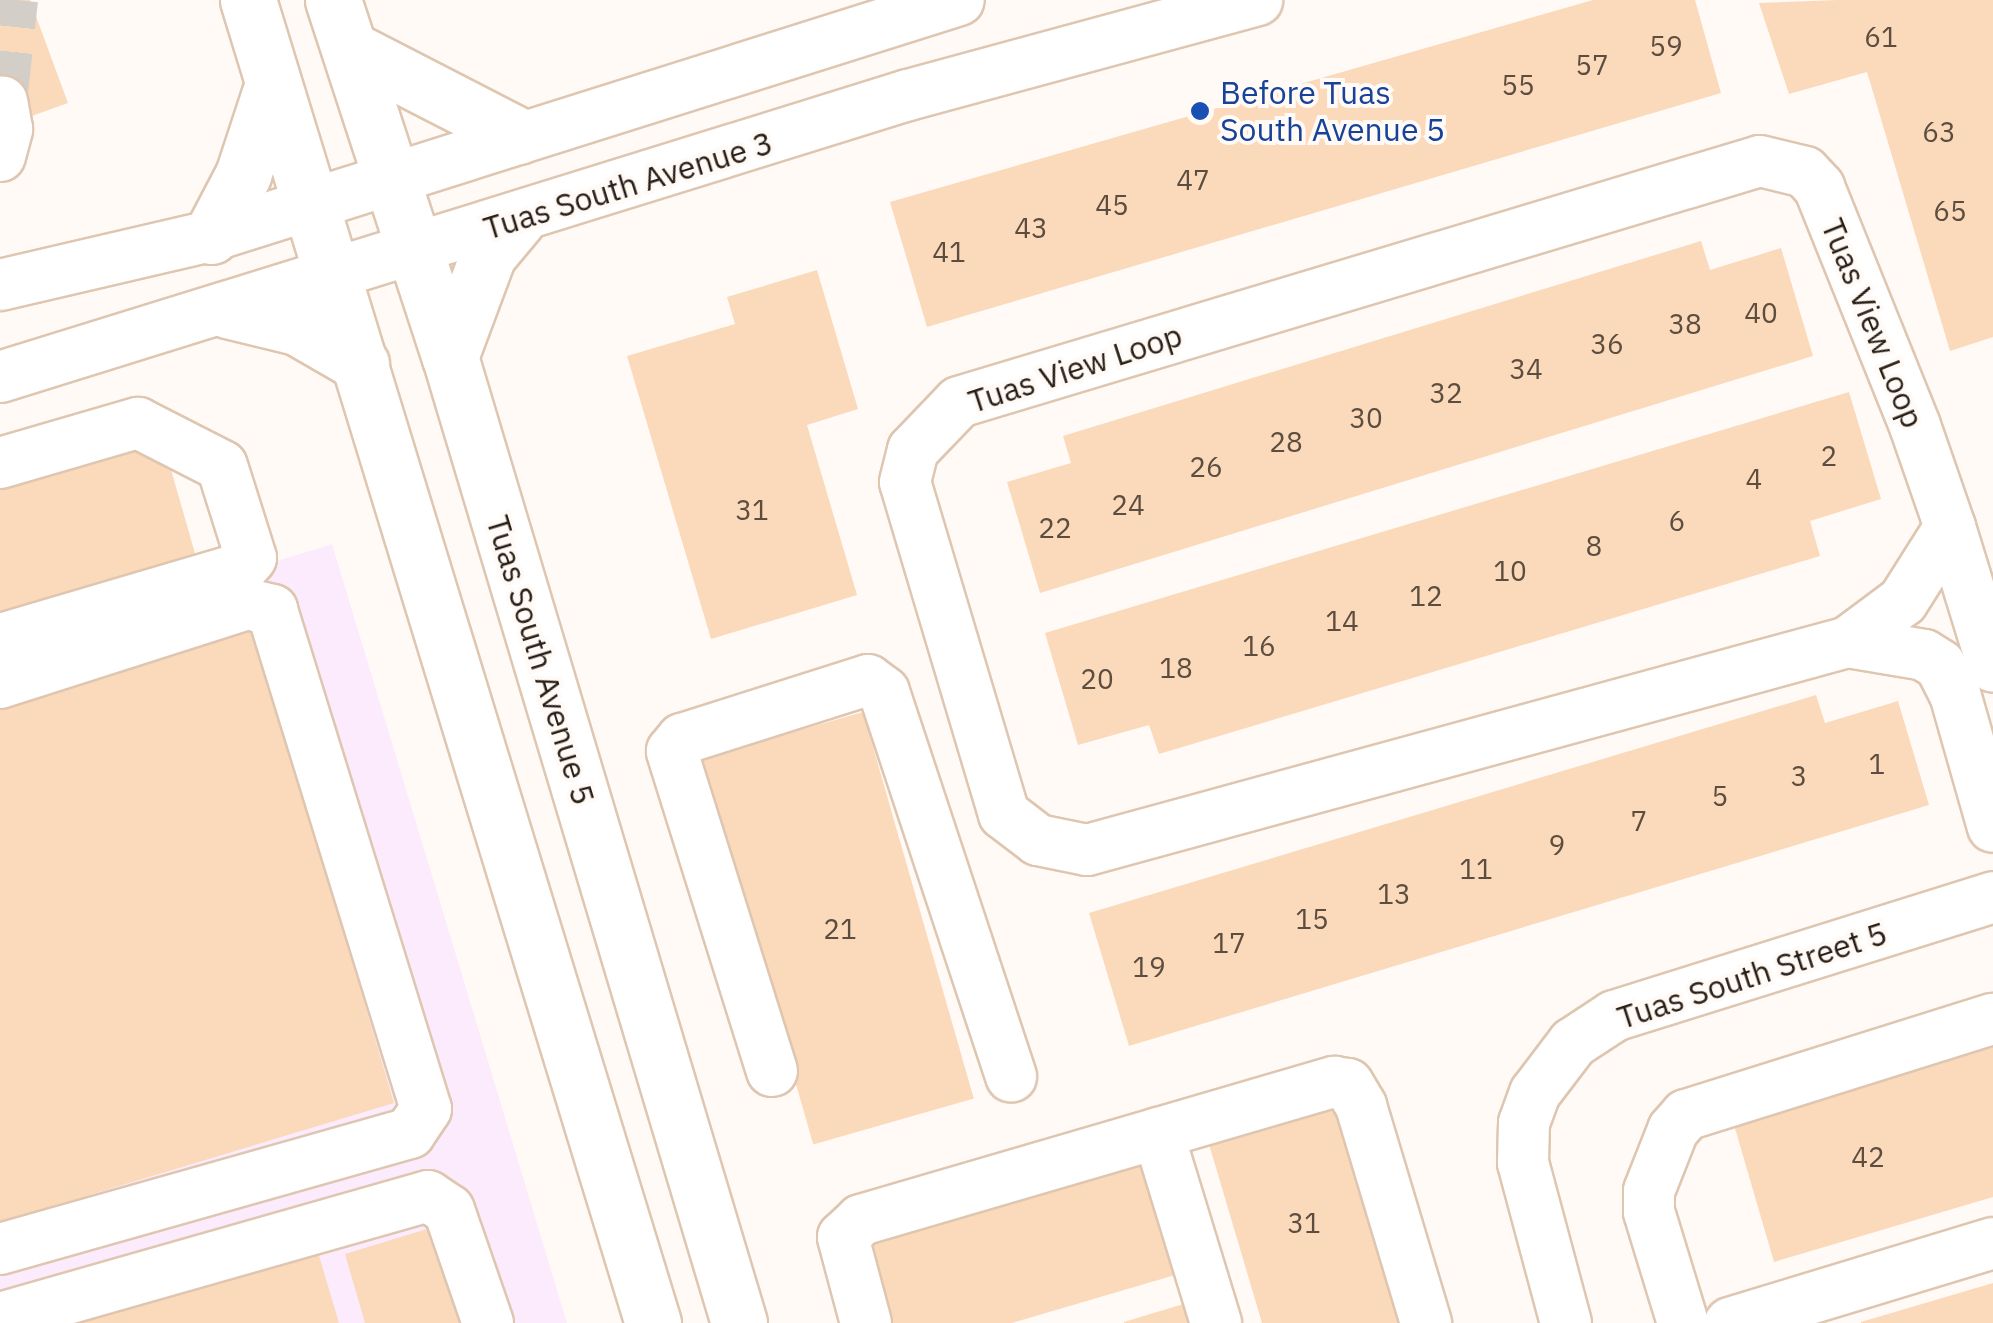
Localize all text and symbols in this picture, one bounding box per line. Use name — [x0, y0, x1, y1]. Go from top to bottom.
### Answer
house number: 61 — [1864, 20, 1898, 54]
house number: 59 — [1649, 29, 1683, 63]
house number: 57 — [1575, 48, 1609, 82]
house number: 55 — [1501, 68, 1535, 102]
place label: Before Tuas South Avenue 5 — [1220, 74, 1445, 149]
marker: Before Tuas South Avenue 5 — [1189, 100, 1211, 122]
house number: 63 — [1922, 115, 1956, 149]
street label: Tuas South Avenue 3 — [479, 123, 777, 247]
house number: 47 — [1176, 163, 1210, 197]
house number: 45 — [1095, 188, 1129, 222]
house number: 65 — [1933, 194, 1967, 228]
house number: 43 — [1014, 211, 1048, 245]
street label: Tuas View Loop — [1814, 213, 1932, 433]
house number: 41 — [932, 235, 966, 269]
house number: 40 — [1744, 296, 1778, 330]
house number: 38 — [1668, 307, 1702, 341]
street label: Tuas View Loop — [963, 315, 1187, 421]
house number: 36 — [1590, 327, 1624, 361]
house number: 34 — [1509, 352, 1543, 386]
house number: 32 — [1429, 376, 1463, 410]
house number: 30 — [1349, 401, 1383, 435]
house number: 28 — [1269, 425, 1303, 459]
house number: 2 — [1821, 439, 1837, 473]
house number: 26 — [1189, 450, 1223, 484]
house number: 4 — [1746, 462, 1762, 496]
house number: 24 — [1111, 488, 1145, 522]
house number: 31 — [735, 493, 769, 527]
house number: 6 — [1669, 504, 1685, 538]
street label: Tuas South Avenue 5 — [479, 511, 603, 809]
house number: 22 — [1038, 511, 1072, 545]
house number: 8 — [1586, 529, 1602, 563]
house number: 10 — [1493, 554, 1527, 588]
house number: 12 — [1409, 579, 1443, 613]
house number: 14 — [1325, 604, 1359, 638]
house number: 16 — [1242, 629, 1276, 663]
house number: 18 — [1159, 651, 1193, 685]
house number: 20 — [1080, 662, 1114, 696]
house number: 1 — [1869, 747, 1885, 781]
house number: 3 — [1791, 759, 1807, 793]
house number: 5 — [1712, 779, 1728, 813]
house number: 7 — [1631, 804, 1647, 838]
house number: 9 — [1549, 828, 1565, 862]
house number: 11 — [1459, 852, 1493, 886]
house number: 13 — [1377, 877, 1411, 911]
house number: 15 — [1295, 902, 1329, 936]
house number: 21 — [823, 912, 857, 946]
street label: Tuas South Street 5 — [1612, 913, 1892, 1037]
house number: 17 — [1212, 926, 1246, 960]
house number: 19 — [1132, 950, 1166, 984]
house number: 42 — [1851, 1140, 1885, 1174]
house number: 31 — [1287, 1206, 1321, 1240]

